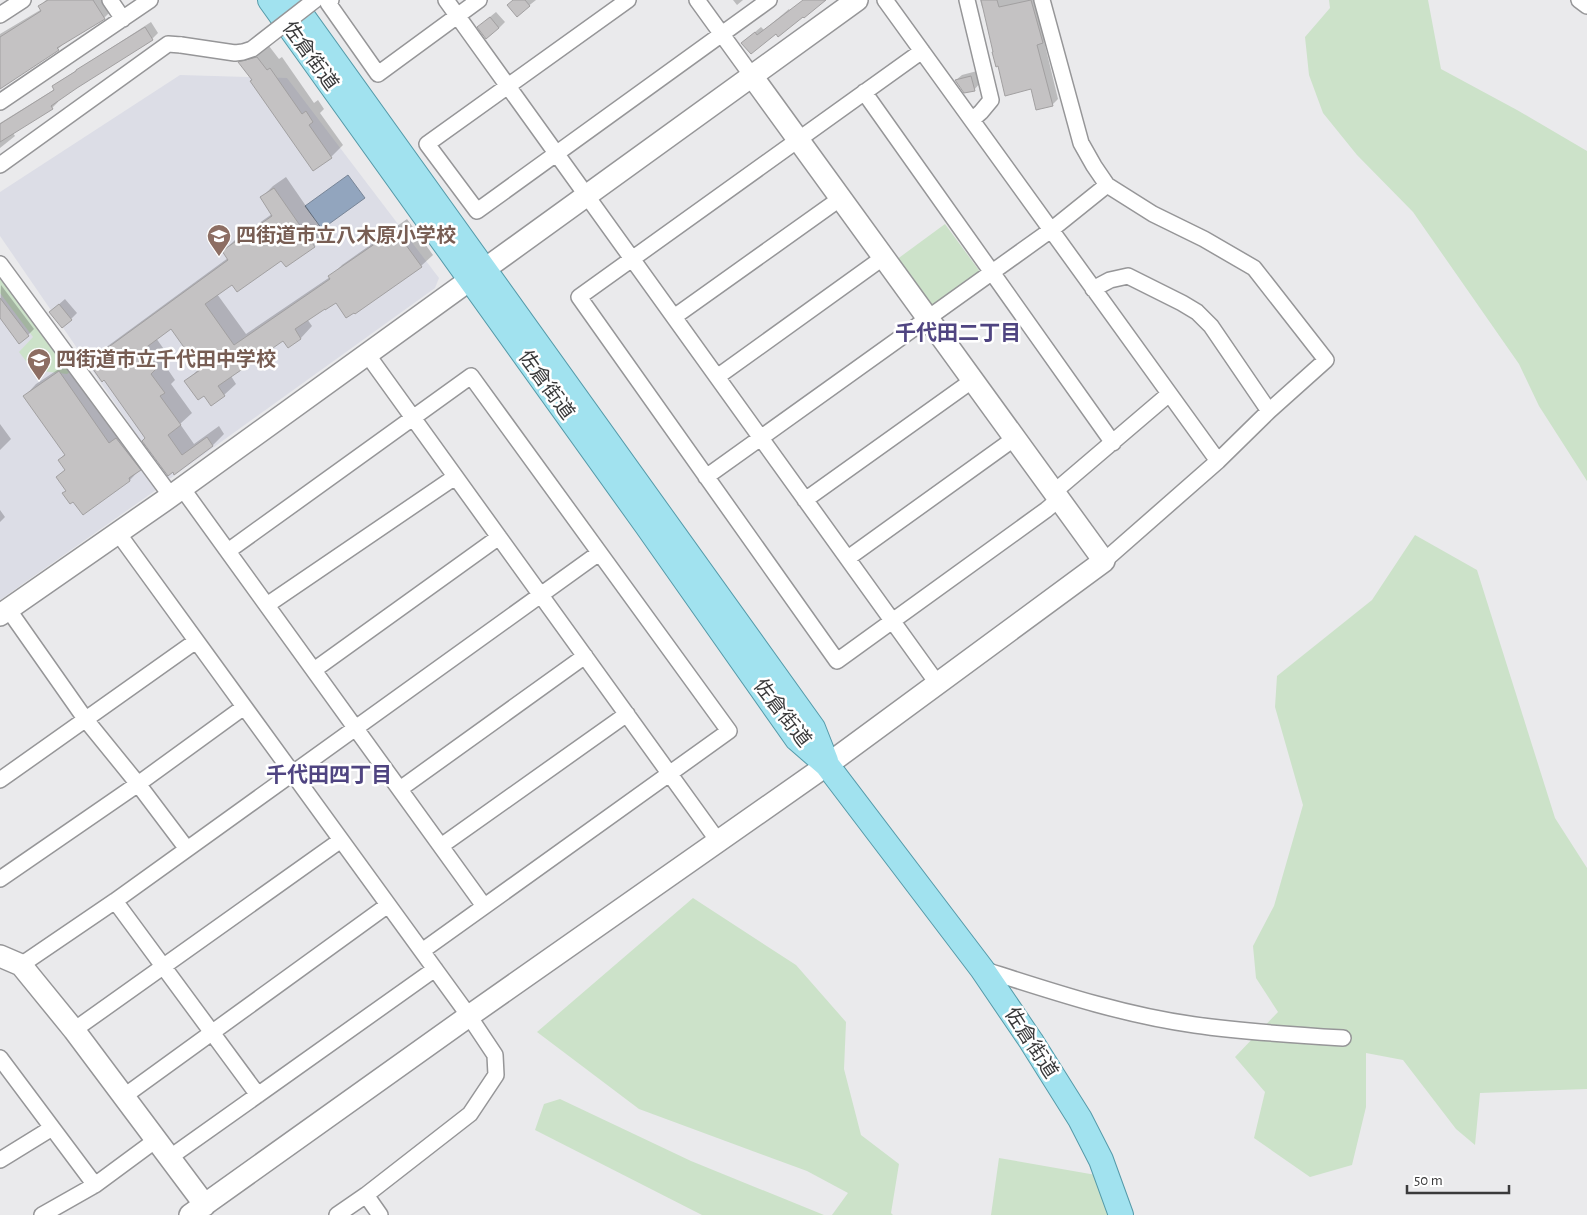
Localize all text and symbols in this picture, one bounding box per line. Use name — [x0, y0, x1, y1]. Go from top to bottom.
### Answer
street label: 佐倉街道 — [278, 17, 343, 94]
school or university icon: 四街道市立八木原小学校 — [206, 223, 232, 257]
place label: 四街道市立八木原小学校 — [236, 224, 456, 246]
district label: 千代田二丁目 — [895, 321, 1021, 344]
street label: 佐倉街道 — [514, 346, 579, 423]
school or university icon: 四街道市立千代田中学校 — [26, 347, 52, 381]
place label: 四街道市立千代田中学校 — [56, 348, 276, 370]
street label: 佐倉街道 — [749, 674, 816, 751]
district label: 千代田四丁目 — [266, 763, 392, 786]
street label: 佐倉街道 — [1001, 1003, 1063, 1082]
scale bar — [1407, 1162, 1510, 1194]
text: 50 m — [1414, 1173, 1443, 1188]

